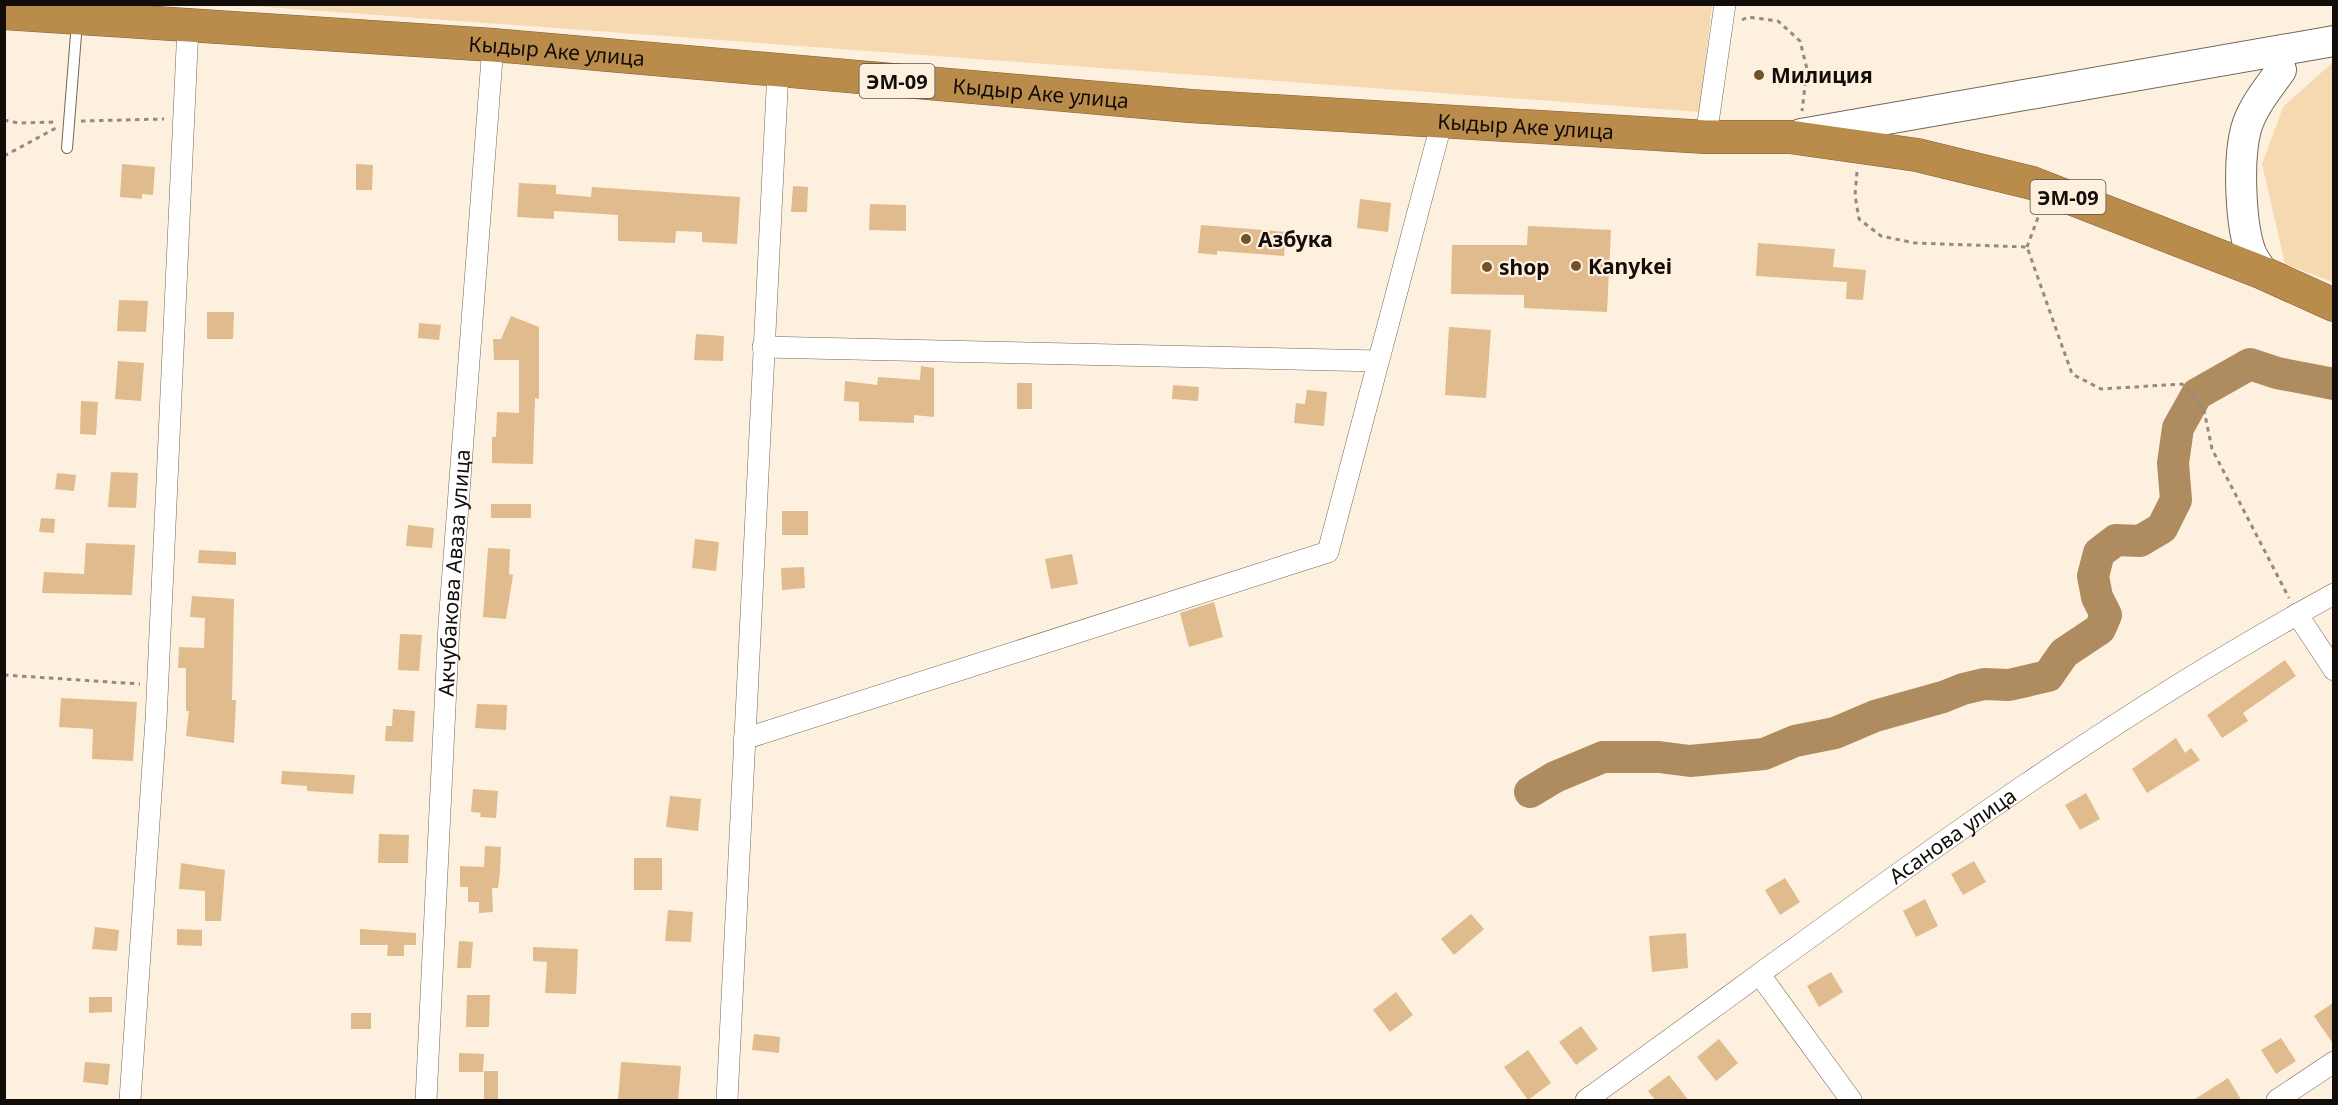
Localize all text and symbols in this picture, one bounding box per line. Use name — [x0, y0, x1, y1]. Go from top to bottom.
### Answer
street label: Кыдыр Аке улица — [468, 29, 646, 72]
place label: Милиция — [1771, 61, 1873, 89]
road number: ЭМ-09 — [860, 64, 934, 98]
marker: Милиция — [1752, 68, 1766, 82]
street label: Кыдыр Аке улица — [952, 71, 1130, 115]
street label: Кыдыр Аке улица — [1437, 107, 1615, 145]
road number: ЭМ-09 — [2030, 180, 2106, 214]
place label: Азбука — [1258, 225, 1333, 253]
marker: Азбука — [1239, 232, 1253, 246]
place label: Kanykei — [1588, 252, 1672, 280]
place label: shop — [1499, 253, 1550, 281]
marker: Kanykei — [1569, 259, 1583, 273]
marker: shop — [1480, 260, 1494, 274]
street label: Акчубакова Аваза улица — [432, 448, 476, 697]
street label: Асанова улица — [1883, 781, 2022, 890]

